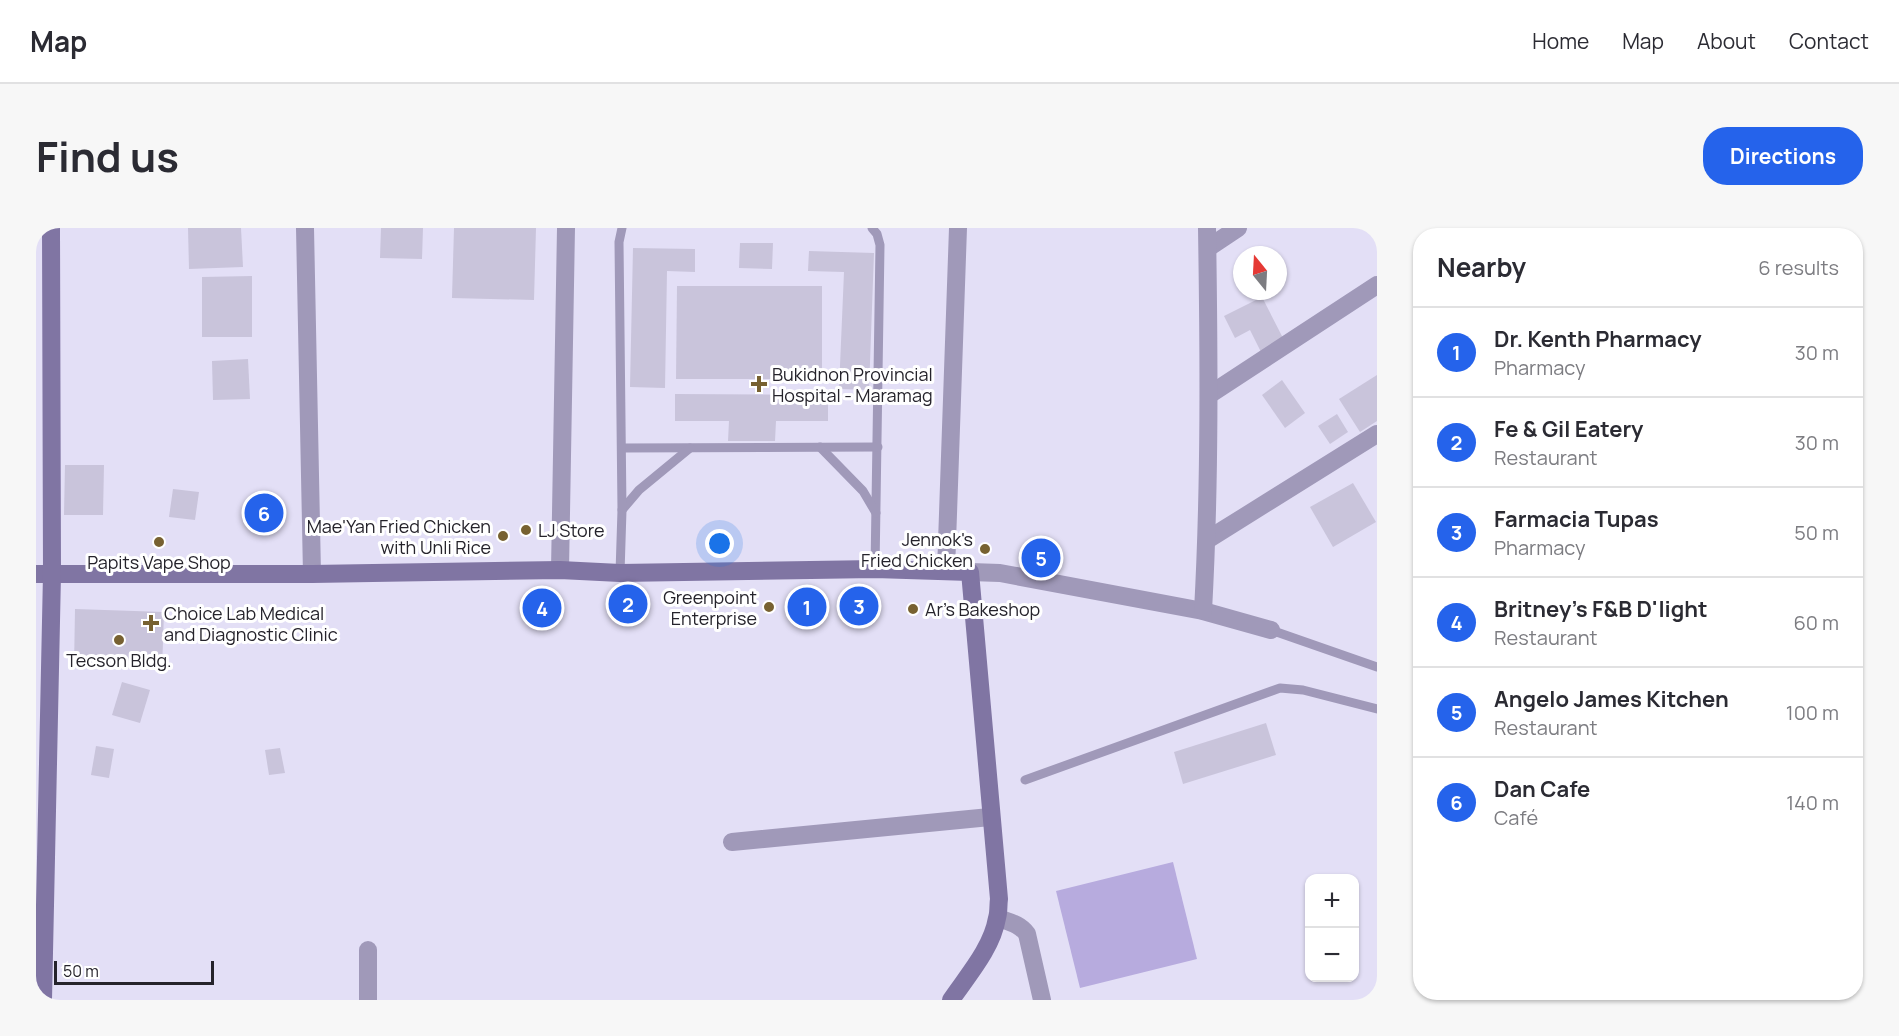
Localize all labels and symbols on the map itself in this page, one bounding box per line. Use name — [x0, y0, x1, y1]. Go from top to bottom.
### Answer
north arrow — [1233, 246, 1287, 300]
place label: Bukidnon Provincial Hospital - Maramag — [772, 362, 933, 407]
marker: Bukidnon Provincial Hospital - Maramag — [750, 375, 768, 393]
pin: 6 — [244, 490, 284, 536]
place label: Mae'Yan Fried Chicken with Unli Rice — [307, 514, 491, 559]
place label: LJ Store — [538, 518, 605, 542]
marker: LJ Store — [519, 523, 533, 537]
place label: Jennok's Fried Chicken — [861, 527, 973, 572]
marker: Mae'Yan Fried Chicken with Unli Rice — [496, 529, 510, 543]
your location — [705, 529, 734, 558]
marker: Papits Vape Shop — [152, 535, 166, 549]
pin: 5 — [1022, 536, 1060, 580]
marker: Jennok's Fried Chicken — [978, 542, 992, 556]
place label: Papits Vape Shop — [87, 550, 231, 574]
pin: 2 — [608, 582, 648, 626]
pin: 1 — [788, 584, 826, 629]
pin: 3 — [840, 584, 878, 628]
place label: Greenpoint Enterprise — [663, 585, 757, 630]
pin: 4 — [522, 586, 562, 631]
place label: Ar's Bakeshop — [925, 597, 1040, 621]
marker: Greenpoint Enterprise — [762, 600, 776, 614]
place label: Choice Lab Medical and Diagnostic Clinic — [164, 601, 338, 646]
marker: Ar's Bakeshop — [906, 602, 920, 616]
marker: Choice Lab Medical and Diagnostic Clinic — [142, 614, 160, 632]
marker: Tecson Bldg. — [112, 633, 126, 647]
place label: Tecson Bldg. — [66, 648, 172, 672]
scale bar — [54, 958, 214, 986]

